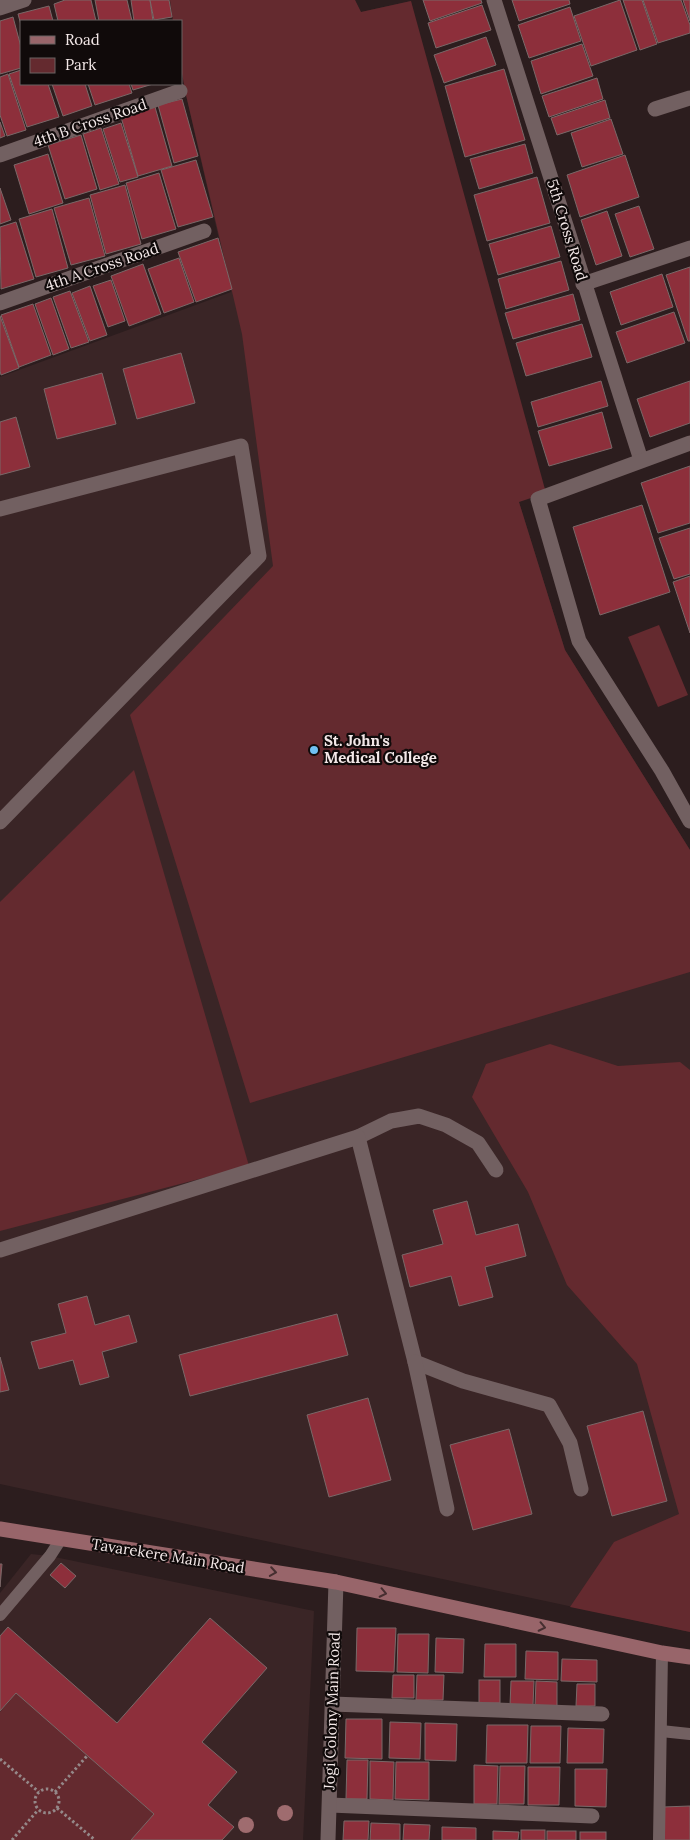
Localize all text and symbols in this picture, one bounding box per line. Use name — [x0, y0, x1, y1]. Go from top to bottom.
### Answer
legend — [20, 20, 182, 85]
text: Road — [65, 30, 100, 49]
text: Park — [65, 55, 96, 74]
street label: 4th B Cross Road — [31, 94, 149, 151]
street label: 5th Cross Road — [543, 177, 592, 283]
street label: 4th A Cross Road — [43, 238, 161, 295]
place label: St. John's Medical College — [324, 731, 437, 767]
marker: St. John's Medical College — [308, 744, 320, 756]
street label: Tavarekere Main Road — [90, 1534, 246, 1577]
one-way arrow — [269, 1567, 277, 1577]
one-way arrow — [379, 1587, 388, 1598]
one-way arrow — [538, 1621, 547, 1632]
street label: Jogi Colony Main Road — [319, 1632, 344, 1791]

